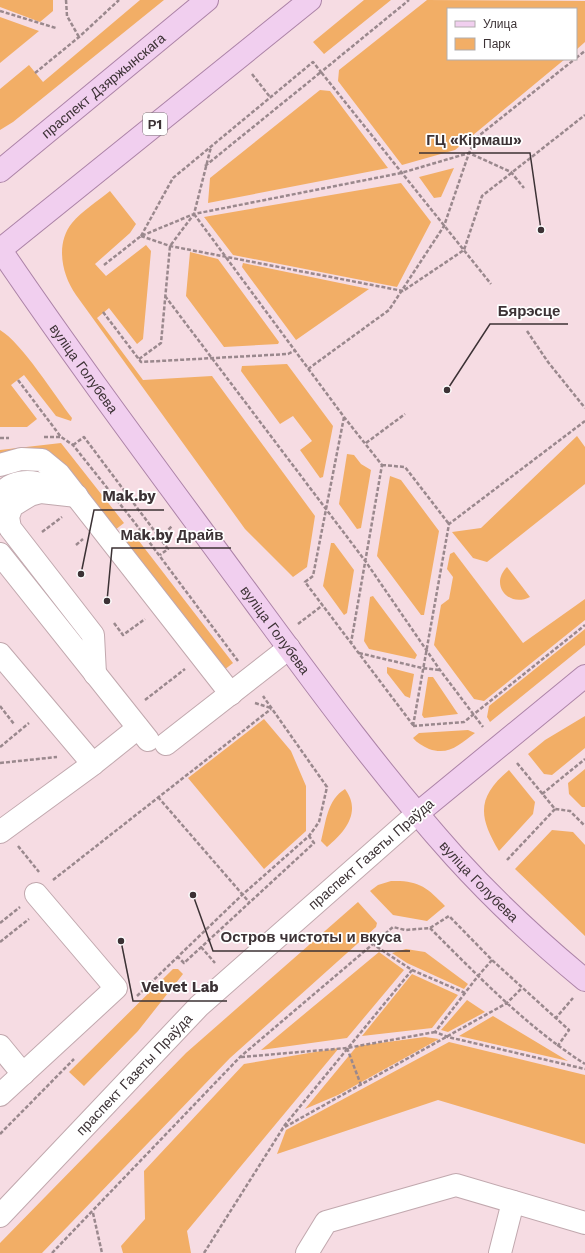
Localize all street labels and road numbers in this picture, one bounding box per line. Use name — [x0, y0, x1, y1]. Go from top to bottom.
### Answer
street label: праспект Дзяржынскага — [38, 30, 169, 141]
road number: Р1 — [143, 113, 167, 135]
street label: вуліца Голубева — [46, 321, 121, 416]
street label: вуліца Голубева — [237, 583, 313, 677]
street label: праспект Газеты Праўда — [305, 795, 437, 913]
street label: вуліца Голубева — [437, 838, 522, 925]
street label: праспект Газеты Праўда — [73, 1010, 195, 1138]

